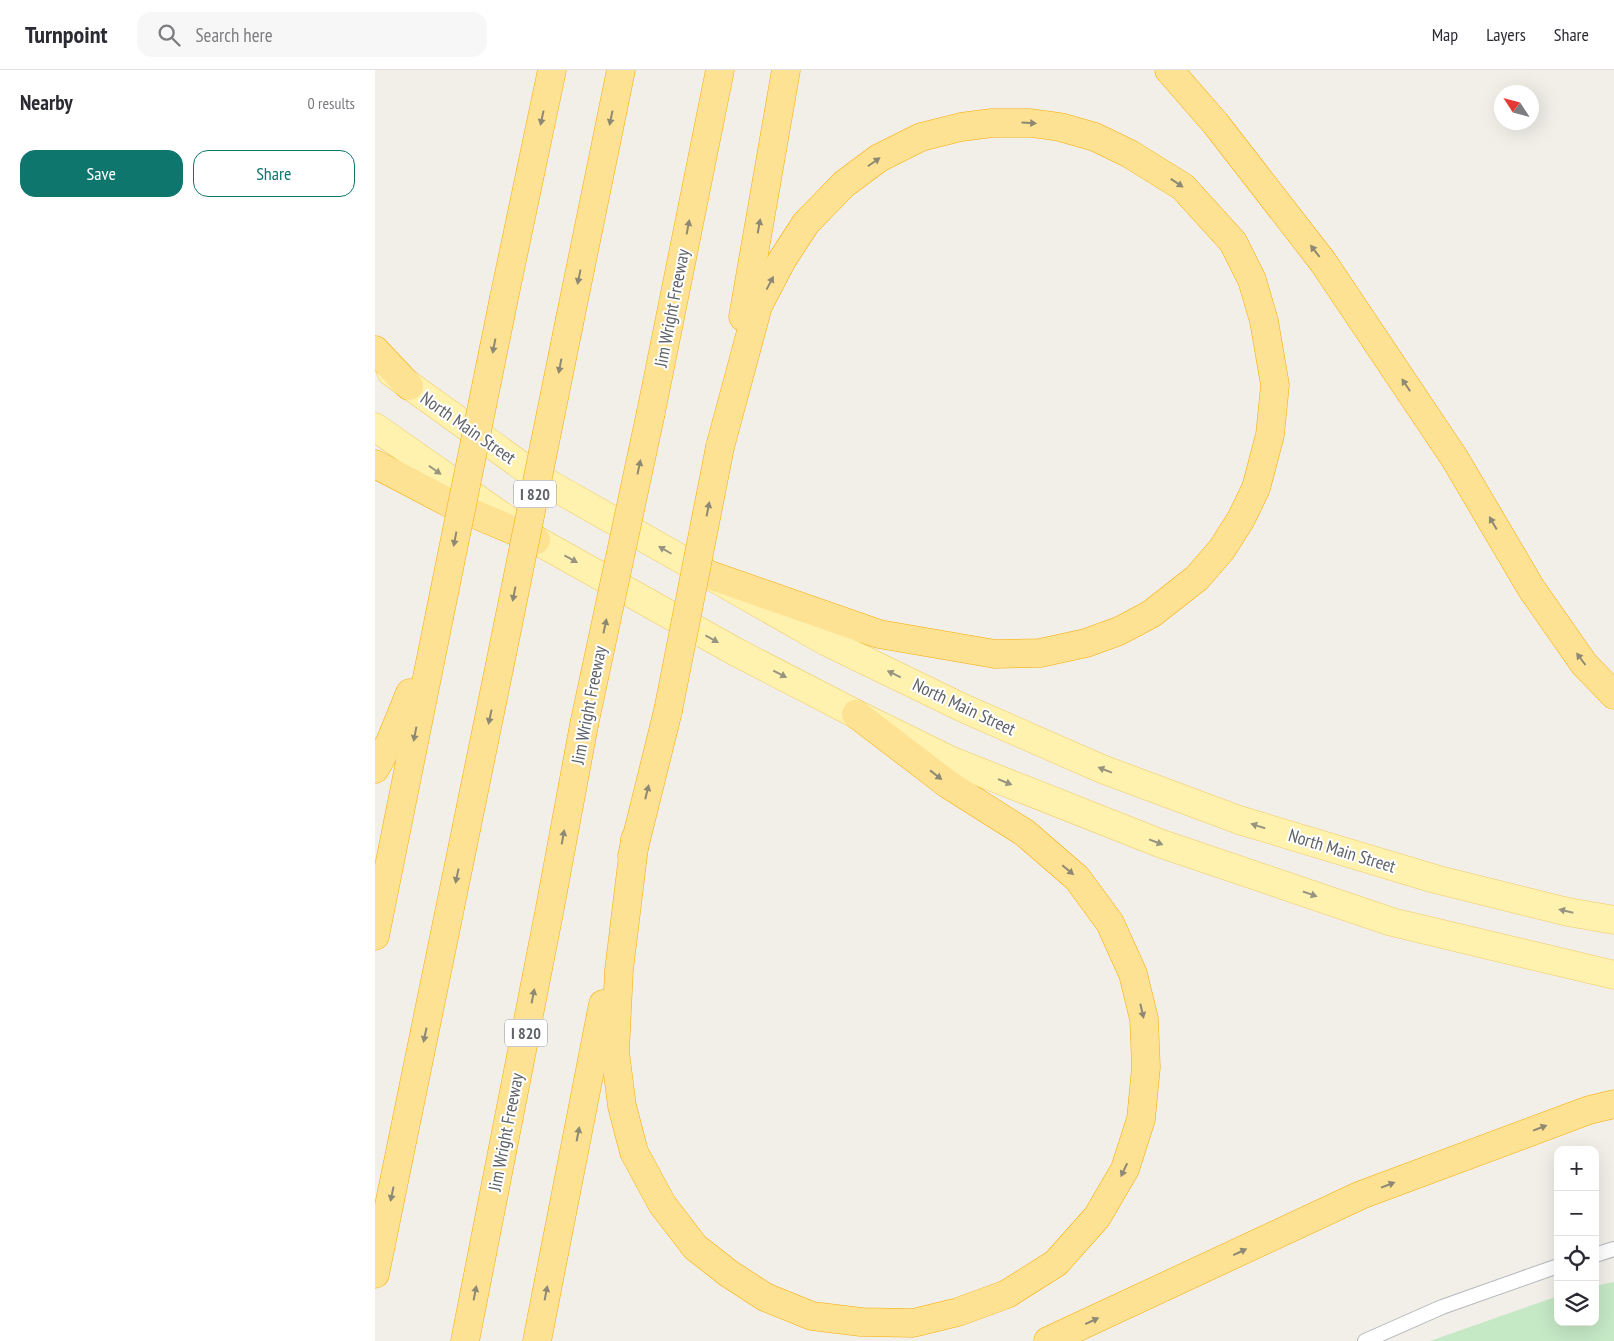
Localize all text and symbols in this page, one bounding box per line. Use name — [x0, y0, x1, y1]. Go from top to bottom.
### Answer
search box — [137, 12, 487, 57]
text: Turnpoint — [25, 19, 107, 50]
icon: search — [155, 21, 183, 49]
text: Search here — [195, 23, 273, 47]
text: Map — [1432, 23, 1458, 46]
text: Layers — [1486, 23, 1526, 46]
text: Share — [1554, 23, 1589, 46]
north arrow — [1494, 85, 1539, 130]
text: Nearby — [20, 89, 73, 116]
text: 0 results — [308, 93, 355, 113]
one-way arrow — [538, 110, 546, 125]
one-way arrow — [607, 110, 615, 126]
one-way arrow — [1021, 120, 1037, 128]
button: Save — [20, 150, 183, 197]
button: Share — [193, 150, 355, 197]
one-way arrow — [867, 157, 881, 167]
one-way arrow — [1171, 179, 1184, 188]
one-way arrow — [685, 218, 693, 234]
one-way arrow — [755, 218, 763, 234]
one-way arrow — [1310, 244, 1320, 258]
street label: Jim Wright Freeway — [649, 247, 694, 370]
one-way arrow — [574, 269, 582, 285]
one-way arrow — [765, 276, 774, 290]
one-way arrow — [490, 338, 498, 354]
one-way arrow — [556, 359, 564, 375]
one-way arrow — [1401, 379, 1411, 392]
street label: North Main Street — [416, 386, 520, 469]
one-way arrow — [635, 459, 643, 474]
one-way arrow — [428, 465, 442, 475]
road number: I 820 — [514, 480, 556, 508]
one-way arrow — [705, 500, 713, 516]
one-way arrow — [1488, 516, 1497, 529]
one-way arrow — [451, 532, 459, 547]
one-way arrow — [658, 546, 672, 555]
one-way arrow — [564, 555, 577, 564]
one-way arrow — [510, 587, 518, 603]
one-way arrow — [601, 618, 609, 633]
one-way arrow — [706, 634, 719, 643]
street label: Jim Wright Freeway — [566, 644, 611, 767]
one-way arrow — [1576, 652, 1586, 666]
one-way arrow — [773, 670, 786, 679]
one-way arrow — [886, 670, 901, 678]
street label: North Main Street — [909, 673, 1019, 740]
one-way arrow — [485, 709, 493, 725]
one-way arrow — [410, 726, 418, 742]
one-way arrow — [1097, 766, 1112, 774]
one-way arrow — [929, 770, 942, 781]
one-way arrow — [998, 778, 1013, 786]
one-way arrow — [644, 784, 652, 799]
one-way arrow — [1250, 821, 1265, 829]
street label: North Main Street — [1286, 823, 1399, 878]
one-way arrow — [560, 828, 568, 844]
one-way arrow — [1149, 838, 1164, 846]
one-way arrow — [1061, 864, 1074, 875]
one-way arrow — [453, 868, 461, 883]
one-way arrow — [1303, 890, 1318, 898]
one-way arrow — [1559, 907, 1574, 915]
one-way arrow — [529, 989, 537, 1004]
one-way arrow — [1138, 1004, 1146, 1019]
road number: I 820 — [505, 1020, 547, 1046]
one-way arrow — [421, 1028, 429, 1043]
street label: Jim Wright Freeway — [483, 1071, 528, 1194]
one-way arrow — [1533, 1124, 1548, 1132]
one-way arrow — [574, 1125, 582, 1141]
map controls — [1554, 1146, 1599, 1326]
button: + — [1554, 1146, 1599, 1191]
one-way arrow — [1120, 1163, 1128, 1177]
one-way arrow — [1381, 1181, 1396, 1189]
one-way arrow — [388, 1187, 396, 1202]
button: − — [1554, 1191, 1599, 1236]
button: locate — [1554, 1236, 1599, 1281]
one-way arrow — [1233, 1248, 1247, 1256]
button: layers — [1554, 1281, 1599, 1326]
one-way arrow — [543, 1285, 551, 1301]
one-way arrow — [471, 1286, 479, 1301]
one-way arrow — [1085, 1316, 1100, 1325]

